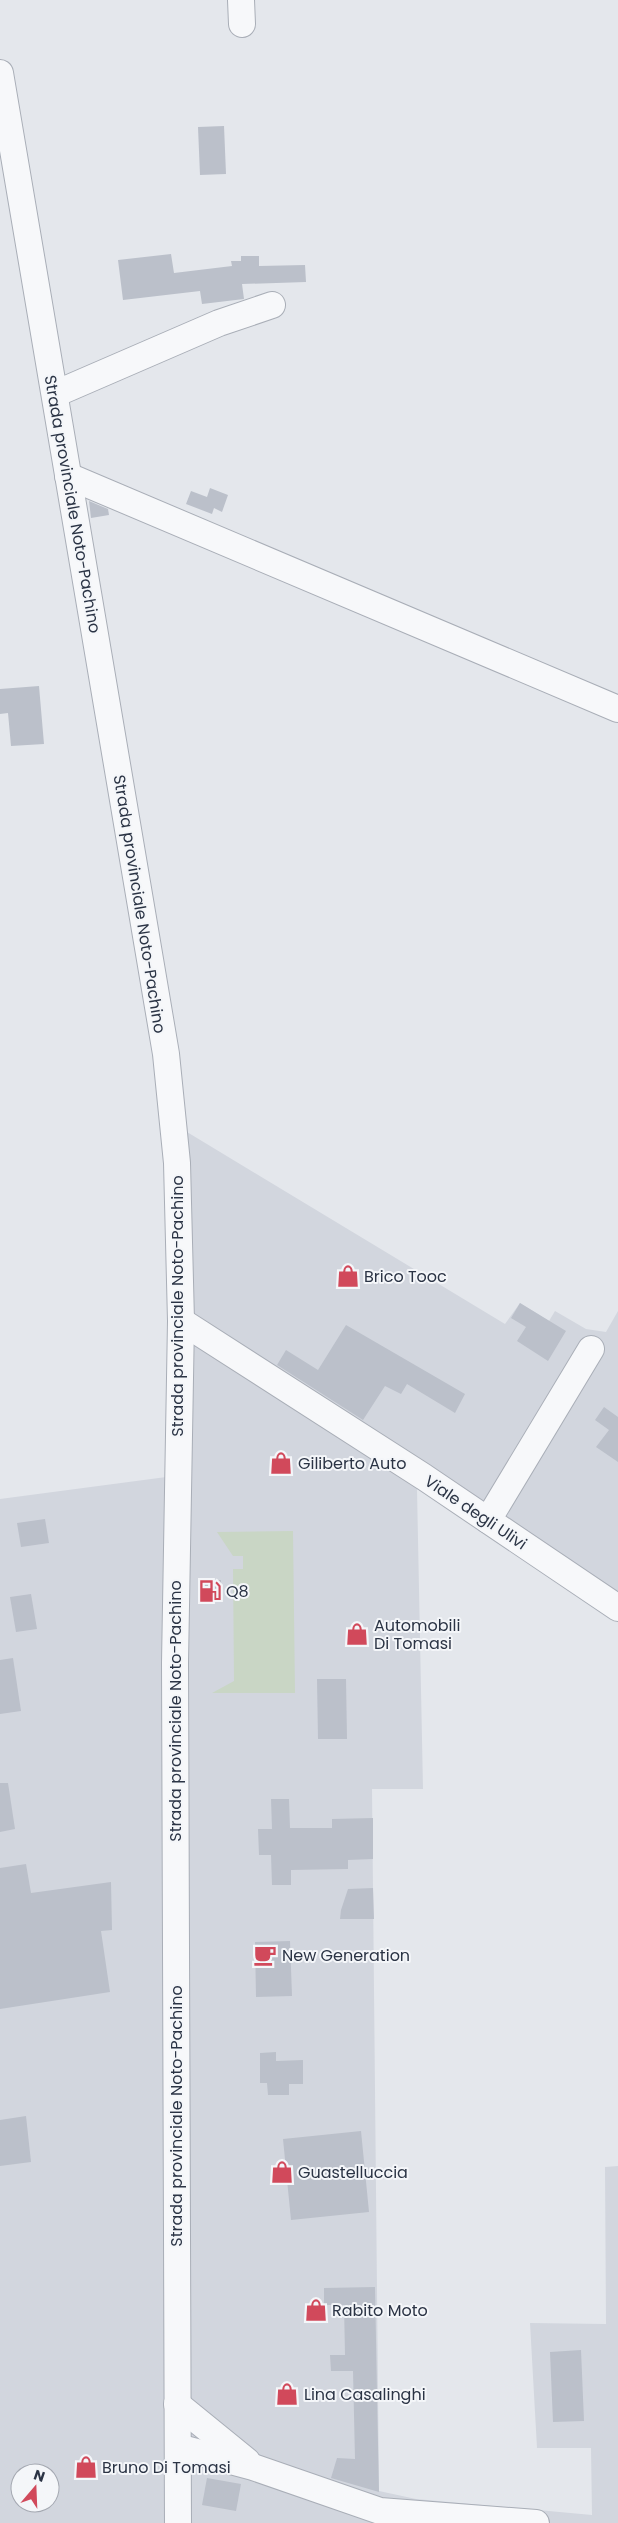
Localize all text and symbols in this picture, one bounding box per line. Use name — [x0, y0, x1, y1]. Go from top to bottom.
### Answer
street label: Strada provinciale Noto-Pachino — [38, 373, 107, 635]
street label: Strada provinciale Noto-Pachino — [108, 773, 171, 1035]
street label: Strada provinciale Noto-Pachino — [166, 1175, 189, 1437]
shop icon: Brico Tooc — [335, 1263, 361, 1289]
place label: Brico Tooc — [364, 1265, 447, 1288]
shop icon: Giliberto Auto — [268, 1450, 294, 1476]
place label: Giliberto Auto — [298, 1452, 406, 1475]
street label: Viale degli Ulivi — [420, 1470, 531, 1555]
fuel station icon: Q8 — [197, 1578, 223, 1604]
street label: Strada provinciale Noto-Pachino — [164, 1580, 187, 1842]
place label: Q8 — [226, 1580, 249, 1603]
place label: Automobili Di Tomasi — [374, 1614, 460, 1655]
shop icon: Automobili Di Tomasi — [344, 1621, 370, 1647]
cafe icon: New Generation — [252, 1942, 278, 1968]
place label: New Generation — [282, 1944, 410, 1967]
street label: Strada provinciale Noto-Pachino — [165, 1985, 188, 2247]
shop icon: Guastelluccia — [269, 2159, 295, 2185]
place label: Guastelluccia — [298, 2161, 408, 2184]
shop icon: Rabito Moto — [303, 2297, 329, 2323]
place label: Rabito Moto — [332, 2299, 428, 2322]
shop icon: Lina Casalinghi — [274, 2381, 300, 2407]
place label: Lina Casalinghi — [304, 2383, 426, 2406]
shop icon: Bruno Di Tomasi — [73, 2454, 99, 2480]
place label: Bruno Di Tomasi — [102, 2456, 231, 2479]
north arrow — [10, 2463, 60, 2513]
text: N — [31, 2465, 47, 2487]

